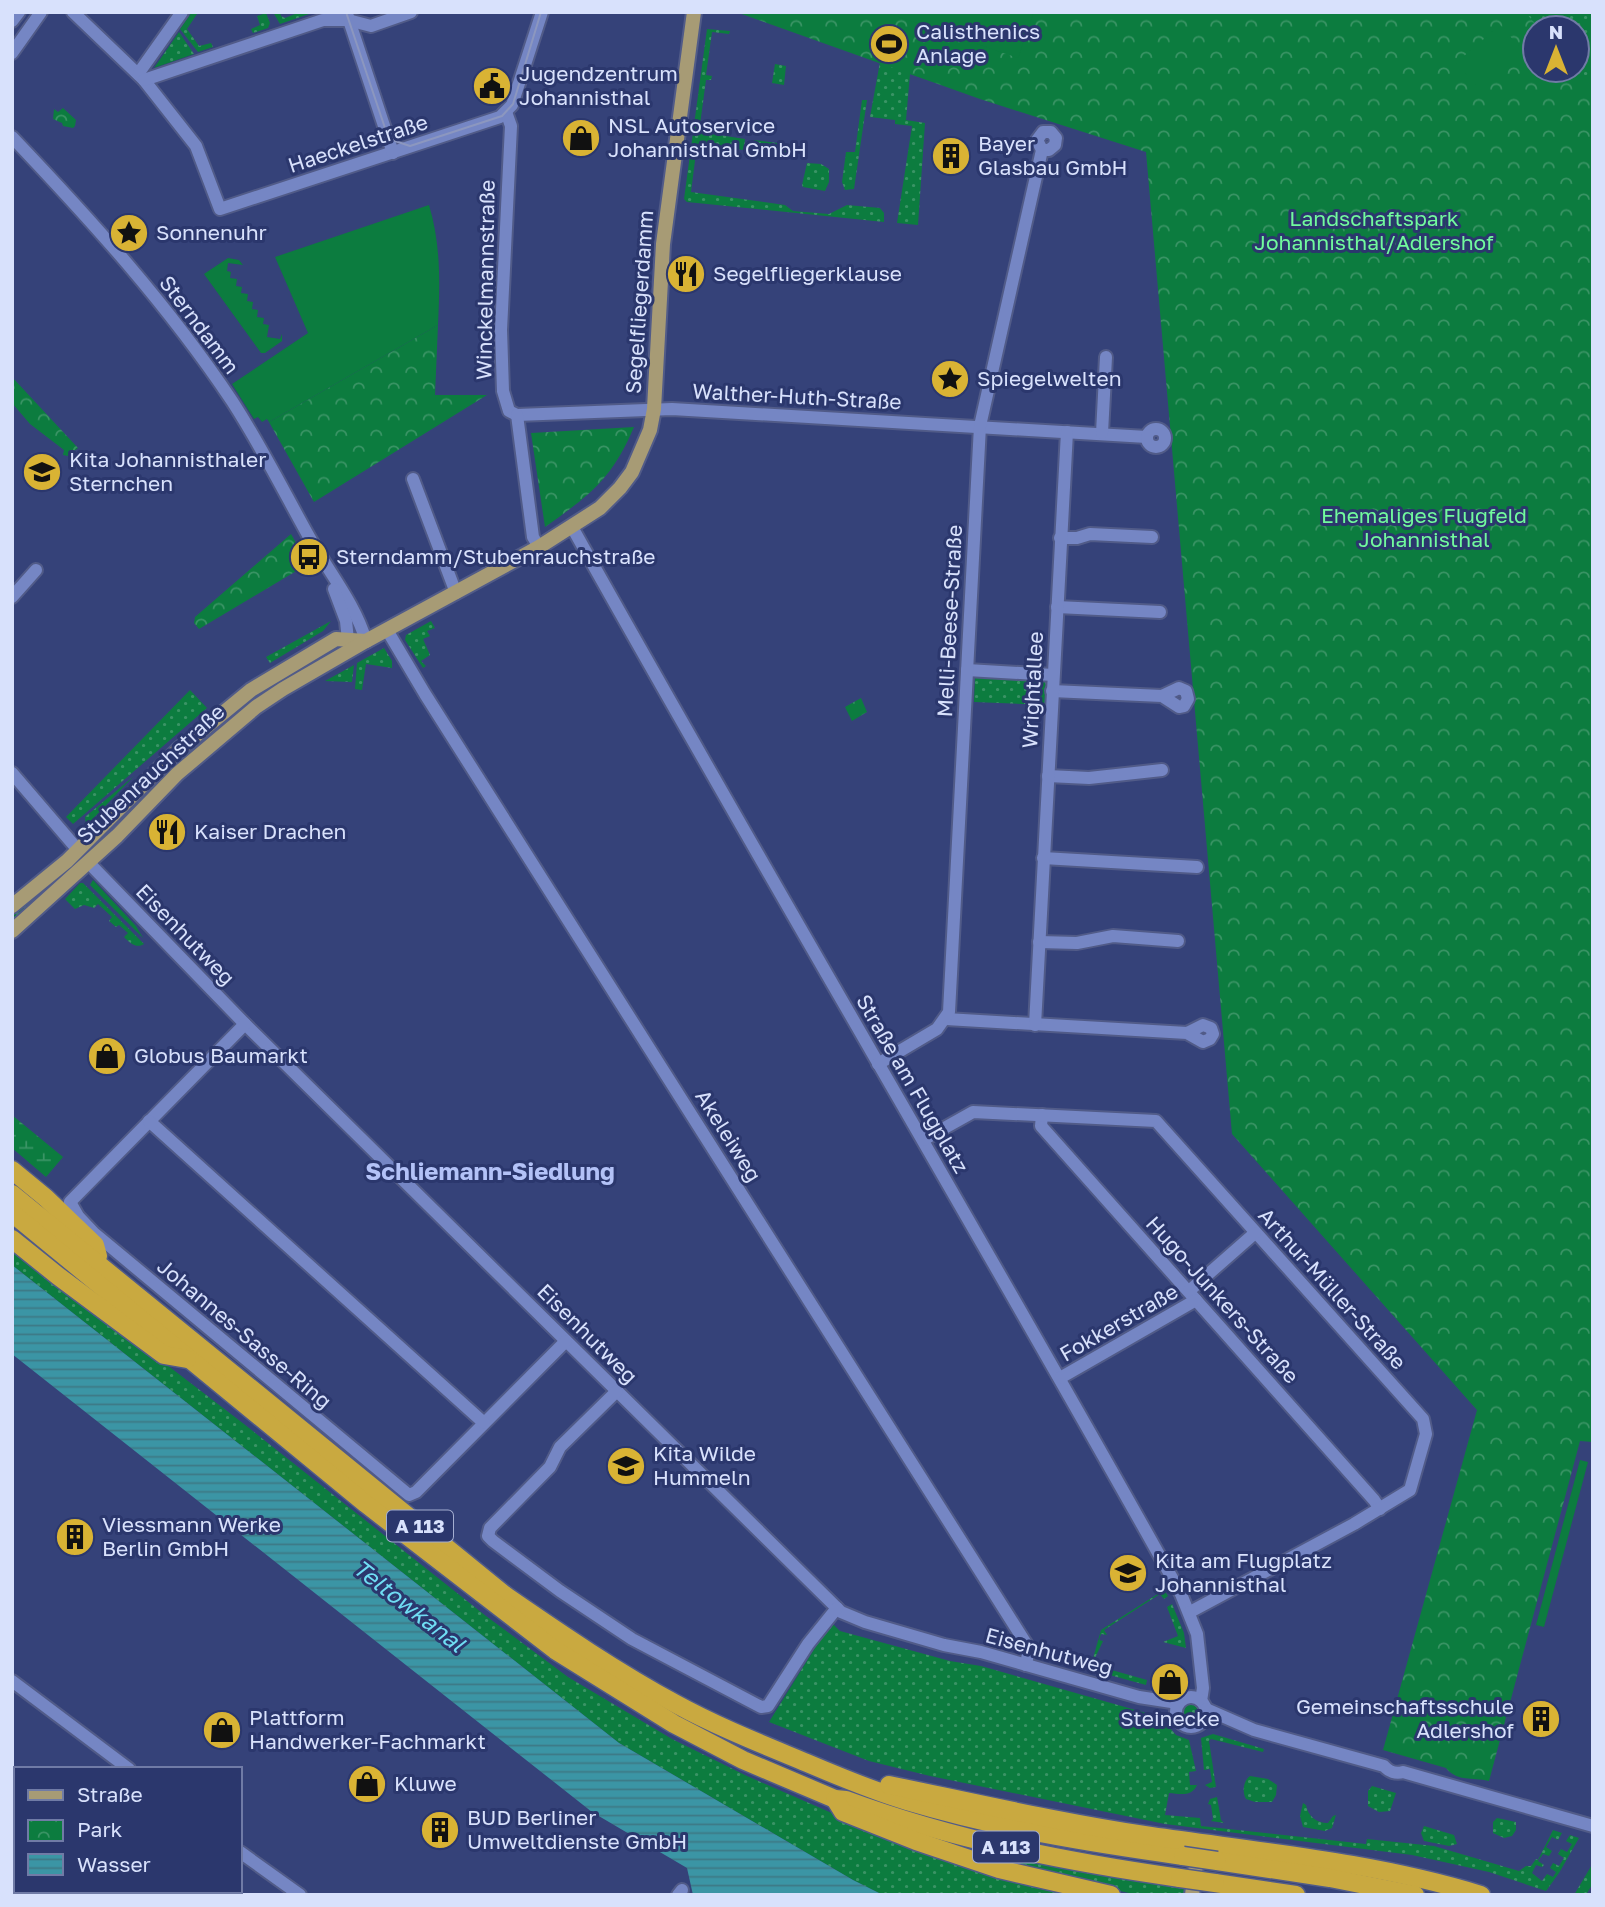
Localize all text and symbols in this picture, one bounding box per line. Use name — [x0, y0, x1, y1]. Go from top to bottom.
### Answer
north arrow — [1521, 14, 1591, 84]
place label: Calisthenics Anlage — [916, 18, 1040, 68]
text: N — [1549, 20, 1563, 43]
sports icon: Calisthenics Anlage — [868, 23, 910, 65]
place label: Jugendzentrum Johannisthal — [519, 60, 678, 110]
public building icon: Jugendzentrum Johannisthal — [471, 65, 513, 107]
street label: Haeckelstraße — [284, 108, 431, 178]
place label: NSL Autoservice Johannisthal GmbH — [608, 112, 807, 162]
shop icon: NSL Autoservice Johannisthal GmbH — [560, 117, 602, 159]
place label: Bayer Glasbau GmbH — [978, 130, 1128, 180]
building icon: Bayer Glasbau GmbH — [930, 135, 972, 177]
street label: Winckelmannstraße — [470, 180, 500, 380]
park label: Landschaftspark Johannisthal/Adlershof — [1254, 205, 1494, 255]
street label: Segelfliegerdamm — [620, 209, 658, 395]
place icon: Sonnenuhr — [108, 212, 150, 254]
place label: Sonnenuhr — [156, 219, 267, 245]
restaurant icon: Segelfliegerklause — [665, 253, 707, 295]
place label: Segelfliegerklause — [713, 260, 902, 286]
street label: Sterndamm — [154, 270, 245, 379]
place icon: Spiegelwelten — [929, 358, 971, 400]
place label: Spiegelwelten — [977, 365, 1122, 391]
street label: Walther-Huth-Straße — [692, 378, 902, 414]
place label: Kita Johannisthaler Sternchen — [69, 446, 266, 496]
school or university icon: Kita Johannisthaler Sternchen — [21, 451, 63, 493]
park label: Ehemaliges Flugfeld Johannisthal — [1321, 502, 1527, 552]
street label: Melli-Beese-Straße — [931, 524, 967, 718]
bus stop icon: Sterndamm/Stubenrauchstraße — [288, 536, 330, 578]
place label: Sterndamm/Stubenrauchstraße — [336, 543, 656, 569]
street label: Wrightallee — [1016, 631, 1048, 749]
street label: Stubenrauchstraße — [71, 698, 230, 849]
restaurant icon: Kaiser Drachen — [146, 811, 188, 853]
place label: Kaiser Drachen — [194, 818, 347, 844]
street label: Eisenhutweg — [131, 878, 241, 990]
street label: Straße am Flugplatz — [851, 989, 975, 1178]
shop icon: Globus Baumarkt — [86, 1035, 128, 1077]
place label: Globus Baumarkt — [134, 1042, 308, 1068]
street label: Akeleiweg — [690, 1085, 767, 1186]
district label: Schliemann-Siedlung — [365, 1156, 615, 1185]
street label: Arthur-Müller-Straße — [1253, 1202, 1412, 1374]
street label: Hugo-Junkers-Straße — [1141, 1210, 1305, 1388]
street label: Johannes-Sasse-Ring — [152, 1253, 337, 1414]
street label: Eisenhutweg — [532, 1278, 643, 1389]
street label: Fokkerstraße — [1055, 1278, 1182, 1366]
place label: Kita Wilde Hummeln — [653, 1440, 756, 1490]
school or university icon: Kita Wilde Hummeln — [605, 1445, 647, 1487]
road number: A 113 — [387, 1510, 453, 1542]
place label: Viessmann Werke Berlin GmbH — [102, 1511, 281, 1561]
building icon: Viessmann Werke Berlin GmbH — [54, 1516, 96, 1558]
place label: Kita am Flugplatz Johannisthal — [1155, 1547, 1332, 1597]
school or university icon: Kita am Flugplatz Johannisthal — [1107, 1552, 1149, 1594]
water label: Teltowkanal — [348, 1553, 472, 1659]
street label: Eisenhutweg — [983, 1622, 1116, 1681]
shop icon: Steinecke — [1149, 1661, 1191, 1703]
place label: Gemeinschaftsschule Adlershof — [1296, 1693, 1514, 1743]
building icon: Gemeinschaftsschule Adlershof — [1520, 1698, 1562, 1740]
place label: Plattform Handwerker-Fachmarkt — [249, 1704, 486, 1754]
place label: Steinecke — [1120, 1705, 1220, 1731]
shop icon: Plattform Handwerker-Fachmarkt — [201, 1709, 243, 1751]
shop icon: Kluwe — [346, 1763, 388, 1805]
legend — [14, 1767, 242, 1893]
place label: Kluwe — [394, 1770, 457, 1796]
text: Straße — [77, 1781, 143, 1807]
place label: BUD Berliner Umweltdienste GmbH — [467, 1804, 687, 1854]
building icon: BUD Berliner Umweltdienste GmbH — [419, 1809, 461, 1851]
text: Park — [77, 1816, 123, 1842]
road number: A 113 — [973, 1831, 1039, 1862]
text: Wasser — [77, 1851, 151, 1877]

